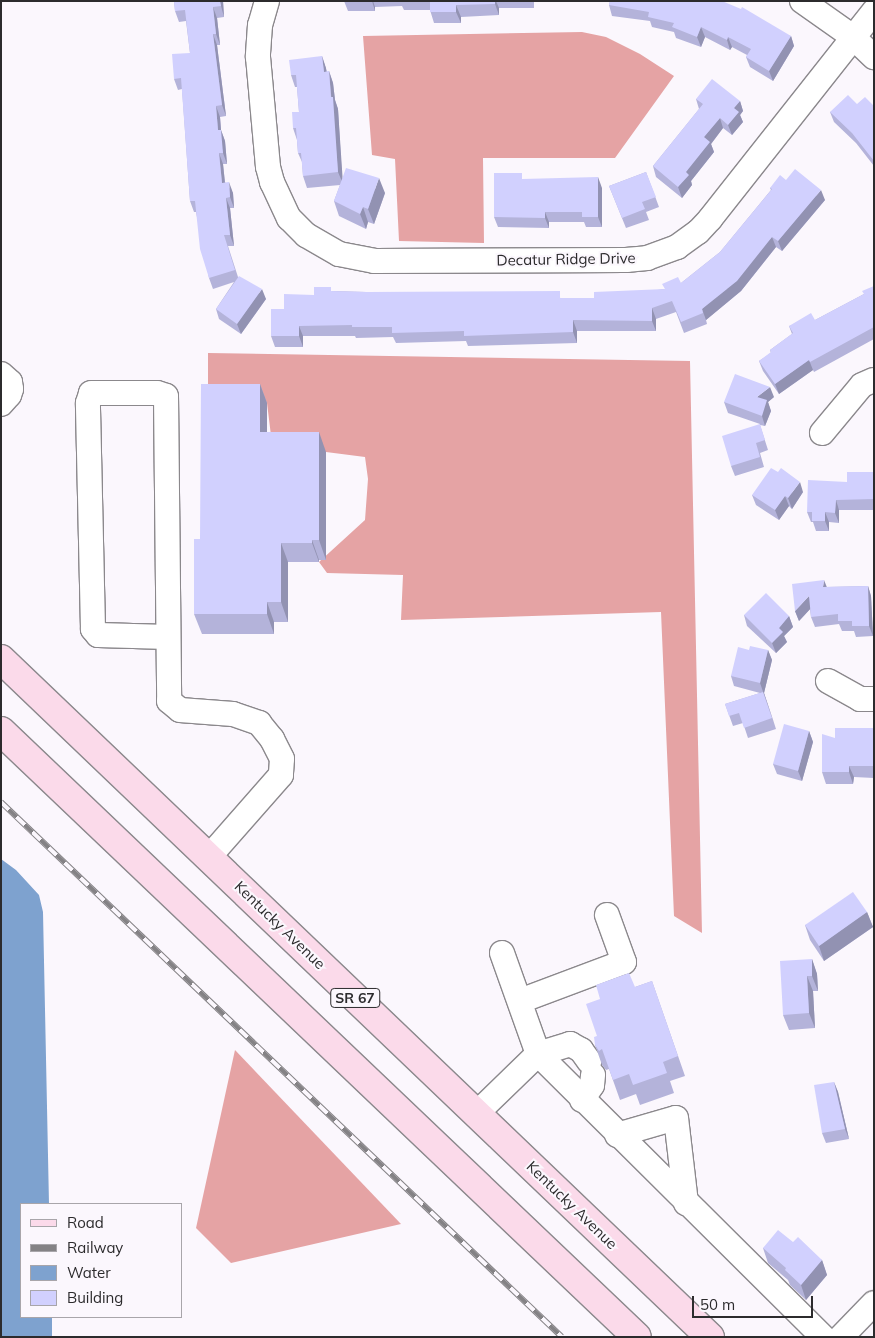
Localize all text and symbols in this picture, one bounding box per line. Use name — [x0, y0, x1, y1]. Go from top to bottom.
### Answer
street label: Decatur Ridge Drive — [496, 249, 636, 269]
street label: Kentucky Avenue — [231, 877, 329, 973]
road number: SR 67 — [330, 986, 380, 1010]
street label: Kentucky Avenue — [523, 1157, 621, 1253]
legend — [20, 1203, 182, 1318]
text: Road — [67, 1213, 104, 1232]
text: Railway — [67, 1238, 123, 1257]
text: Water — [67, 1263, 111, 1282]
scale bar — [695, 1286, 816, 1318]
text: Building — [67, 1288, 123, 1307]
text: 50 m — [700, 1295, 735, 1314]

